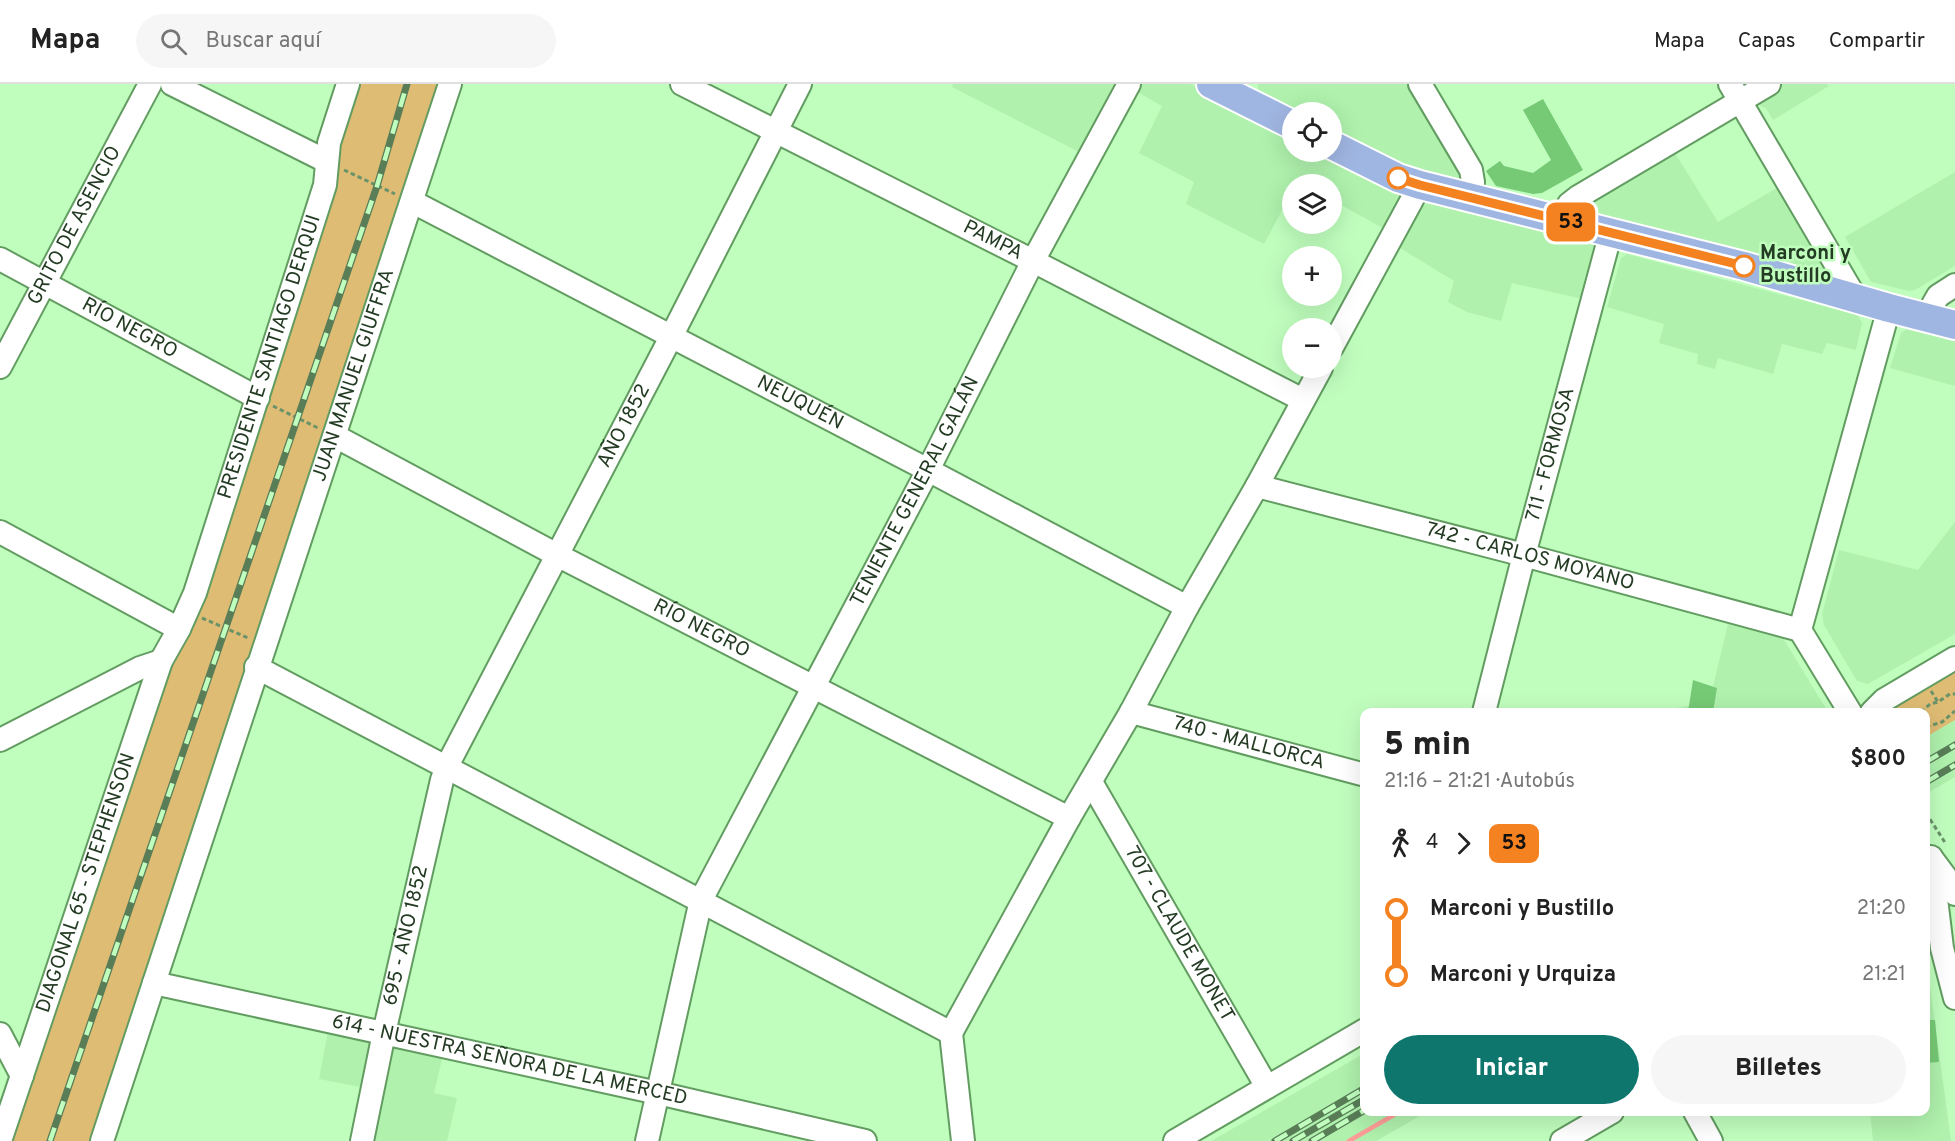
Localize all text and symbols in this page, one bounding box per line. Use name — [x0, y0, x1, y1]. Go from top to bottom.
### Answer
search box — [136, 14, 556, 68]
text: Mapa — [30, 23, 100, 59]
icon: search — [157, 25, 190, 58]
text: Buscar aquí — [205, 28, 321, 55]
text: Mapa — [1654, 28, 1705, 55]
text: Capas — [1738, 28, 1796, 55]
text: Compartir — [1829, 28, 1925, 55]
map controls — [1282, 102, 1342, 378]
button: locate — [1282, 102, 1342, 162]
street label: GRITO DE ASENCIO — [22, 142, 128, 310]
unlabelled marker — [1387, 167, 1409, 189]
button: layers — [1282, 174, 1342, 234]
line badge: 53 — [1544, 202, 1598, 242]
text: 53 — [1558, 209, 1584, 236]
street label: PRESIDENTE SANTIAGO DERQUI — [213, 212, 328, 503]
street label: PAMPA — [958, 215, 1027, 267]
place label: Marconi y Bustillo — [1760, 241, 1851, 290]
button: + — [1282, 246, 1342, 306]
marker: Marconi y Bustillo — [1733, 255, 1755, 277]
street label: JUAN MANUEL GIUFFRA — [307, 266, 401, 485]
street label: RÍO NEGRO — [77, 292, 182, 365]
button: − — [1282, 318, 1342, 378]
street label: NEUQUÉN — [752, 370, 848, 437]
street label: TENIENTE GENERAL GALÁN — [845, 372, 986, 612]
street label: AÑO 1852 — [592, 380, 657, 472]
street label: 711 - FORMOSA — [1521, 385, 1582, 525]
street label: 742 - CARLOS MOYANO — [1423, 517, 1637, 597]
street label: RÍO NEGRO — [648, 593, 754, 665]
street label: 740 - MALLORCA — [1170, 711, 1328, 777]
text: 5 min — [1384, 725, 1471, 767]
text: $800 — [1850, 746, 1906, 773]
street label: DIAGONAL 65 - STEPHENSON — [31, 750, 142, 1016]
text: 21:16 – 21:21 · Autobús — [1384, 769, 1575, 795]
icon: walk — [1384, 827, 1417, 860]
icon: forward — [1447, 827, 1480, 860]
text: 4 — [1426, 830, 1438, 856]
text: 53 — [1501, 830, 1527, 857]
street label: 707 - CLAUDE MONET — [1118, 842, 1240, 1027]
street label: 695 - AÑO 1852 — [378, 863, 435, 1008]
text: Marconi y Bustillo — [1430, 896, 1614, 923]
text: 21:20 — [1857, 896, 1906, 922]
text: Marconi y Urquiza — [1430, 962, 1616, 989]
text: 21:21 — [1862, 962, 1906, 988]
street label: 614 - NUESTRA SEÑORA DE LA MERCED — [329, 1009, 690, 1112]
button: Iniciar — [1384, 1035, 1639, 1104]
button: Billetes — [1651, 1035, 1906, 1104]

